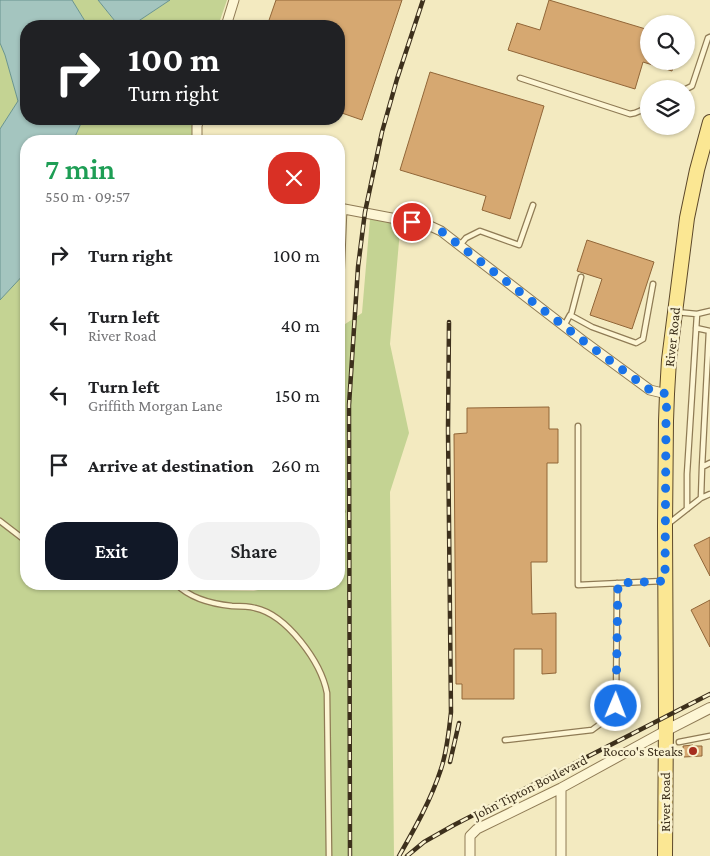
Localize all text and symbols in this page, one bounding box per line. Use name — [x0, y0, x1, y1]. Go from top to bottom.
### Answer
map controls — [640, 15, 695, 135]
button: search — [640, 15, 695, 70]
icon: right — [45, 40, 110, 105]
text: 100 m — [128, 40, 220, 79]
button: layers — [640, 80, 695, 135]
text: Turn right — [128, 81, 219, 106]
text: 7 min — [45, 152, 115, 185]
button: close — [268, 152, 320, 204]
text: 550 m · 09:57 — [45, 188, 130, 205]
pin — [391, 201, 433, 243]
icon: arrive — [398, 208, 426, 236]
icon: right — [45, 241, 73, 269]
text: Turn right — [88, 245, 173, 266]
text: 100 m — [273, 245, 320, 266]
text: Turn left — [88, 306, 160, 327]
street label: River Road — [661, 306, 683, 368]
icon: left — [45, 311, 73, 339]
text: 40 m — [281, 315, 320, 336]
text: River Road — [88, 327, 156, 344]
text: Turn left — [88, 376, 160, 397]
icon: left — [45, 381, 73, 409]
text: 150 m — [275, 385, 320, 406]
text: Griffith Morgan Lane — [88, 397, 222, 414]
icon: arrive — [45, 451, 73, 479]
text: Arrive at destination — [88, 455, 254, 476]
text: 260 m — [272, 455, 320, 476]
button: Exit — [45, 522, 178, 580]
button: Share — [188, 522, 320, 580]
position arrow — [589, 679, 641, 731]
place label: Rocco's Steaks — [603, 743, 683, 759]
marker: Rocco's Steaks — [687, 745, 699, 757]
street label: John Tipton Boulevard — [469, 751, 590, 824]
street label: River Road — [657, 771, 673, 832]

